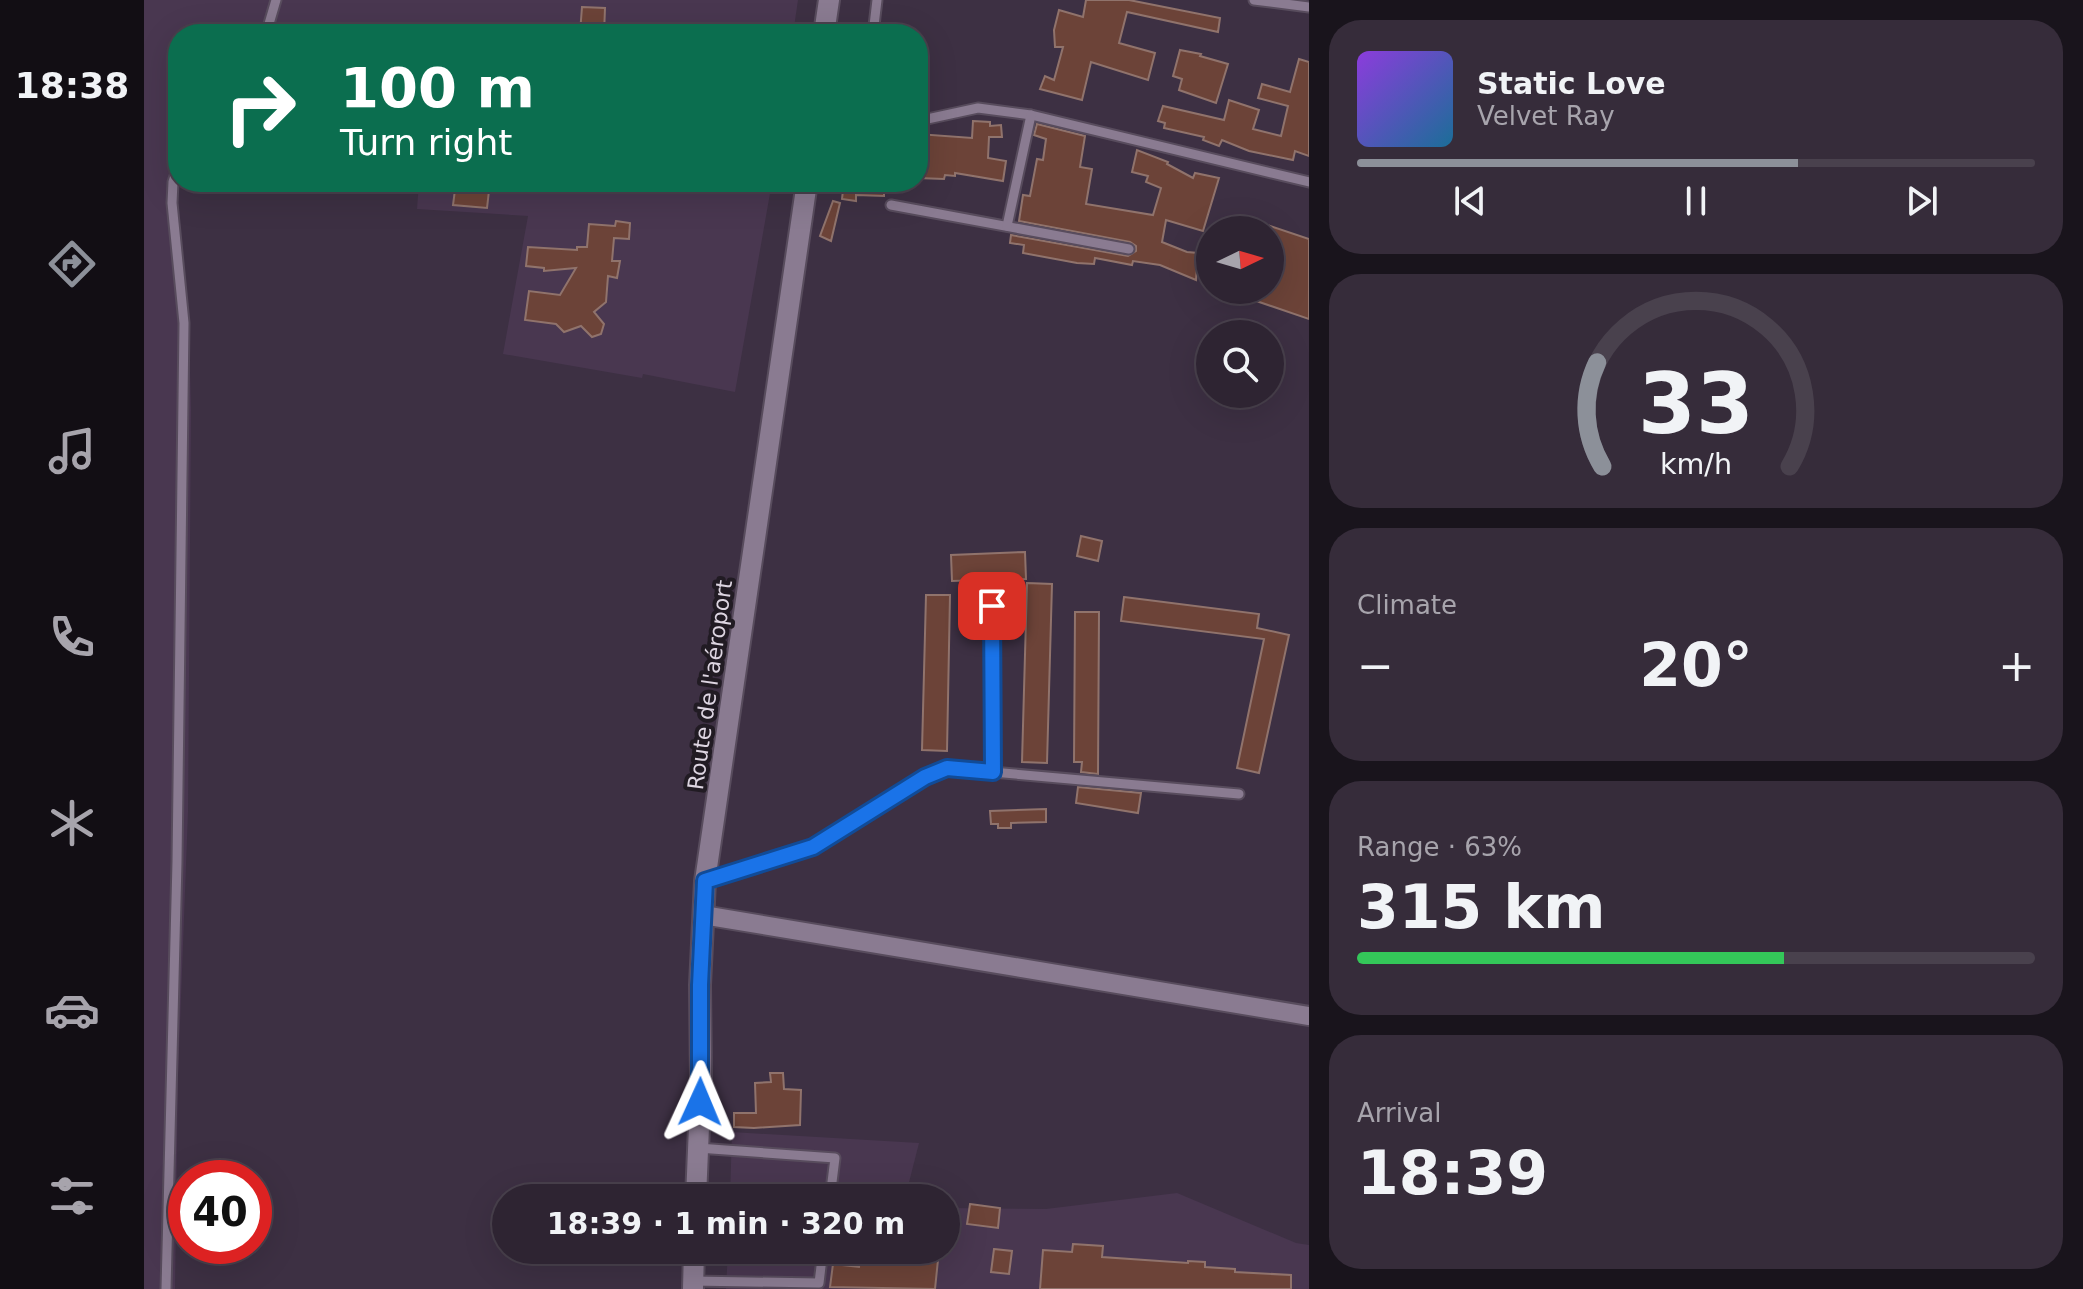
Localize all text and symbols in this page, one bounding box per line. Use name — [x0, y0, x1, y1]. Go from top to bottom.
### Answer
text: 100 m — [340, 55, 535, 120]
icon: right — [208, 56, 312, 160]
text: 18:38 — [15, 65, 129, 106]
text: Static Love — [1477, 66, 1666, 101]
text: Velvet Ray — [1477, 101, 1615, 131]
text: Turn right — [340, 122, 512, 163]
icon: previous — [1448, 179, 1492, 223]
icon: pause — [1674, 179, 1718, 223]
icon: next — [1900, 179, 1944, 223]
north arrow — [1196, 216, 1284, 304]
map controls — [1196, 216, 1284, 408]
icon: directions — [44, 236, 100, 292]
button: search — [1196, 320, 1284, 408]
text: 33 — [1638, 355, 1754, 452]
icon: music — [44, 423, 100, 479]
text: km/h — [1660, 447, 1732, 481]
pin — [958, 572, 1026, 640]
street label: Route de l'aéroport — [683, 578, 737, 792]
icon: arrive — [970, 584, 1014, 628]
text: Climate — [1357, 590, 1457, 620]
icon: phone — [44, 609, 100, 665]
text: 20° — [1639, 630, 1753, 700]
text: − — [1357, 640, 1394, 691]
text: + — [1998, 640, 2035, 691]
icon: climate — [44, 795, 100, 851]
text: Range · 63% — [1357, 832, 1522, 862]
text: 315 km — [1357, 872, 1606, 942]
icon: car — [44, 982, 100, 1038]
position arrow — [658, 1060, 742, 1144]
text: Arrival — [1357, 1098, 1441, 1128]
text: 18:39 — [1357, 1138, 1548, 1208]
speed limit sign: 40 — [168, 1160, 272, 1264]
icon: filters — [44, 1168, 100, 1224]
text: 18:39 · 1 min · 320 m — [547, 1206, 905, 1241]

